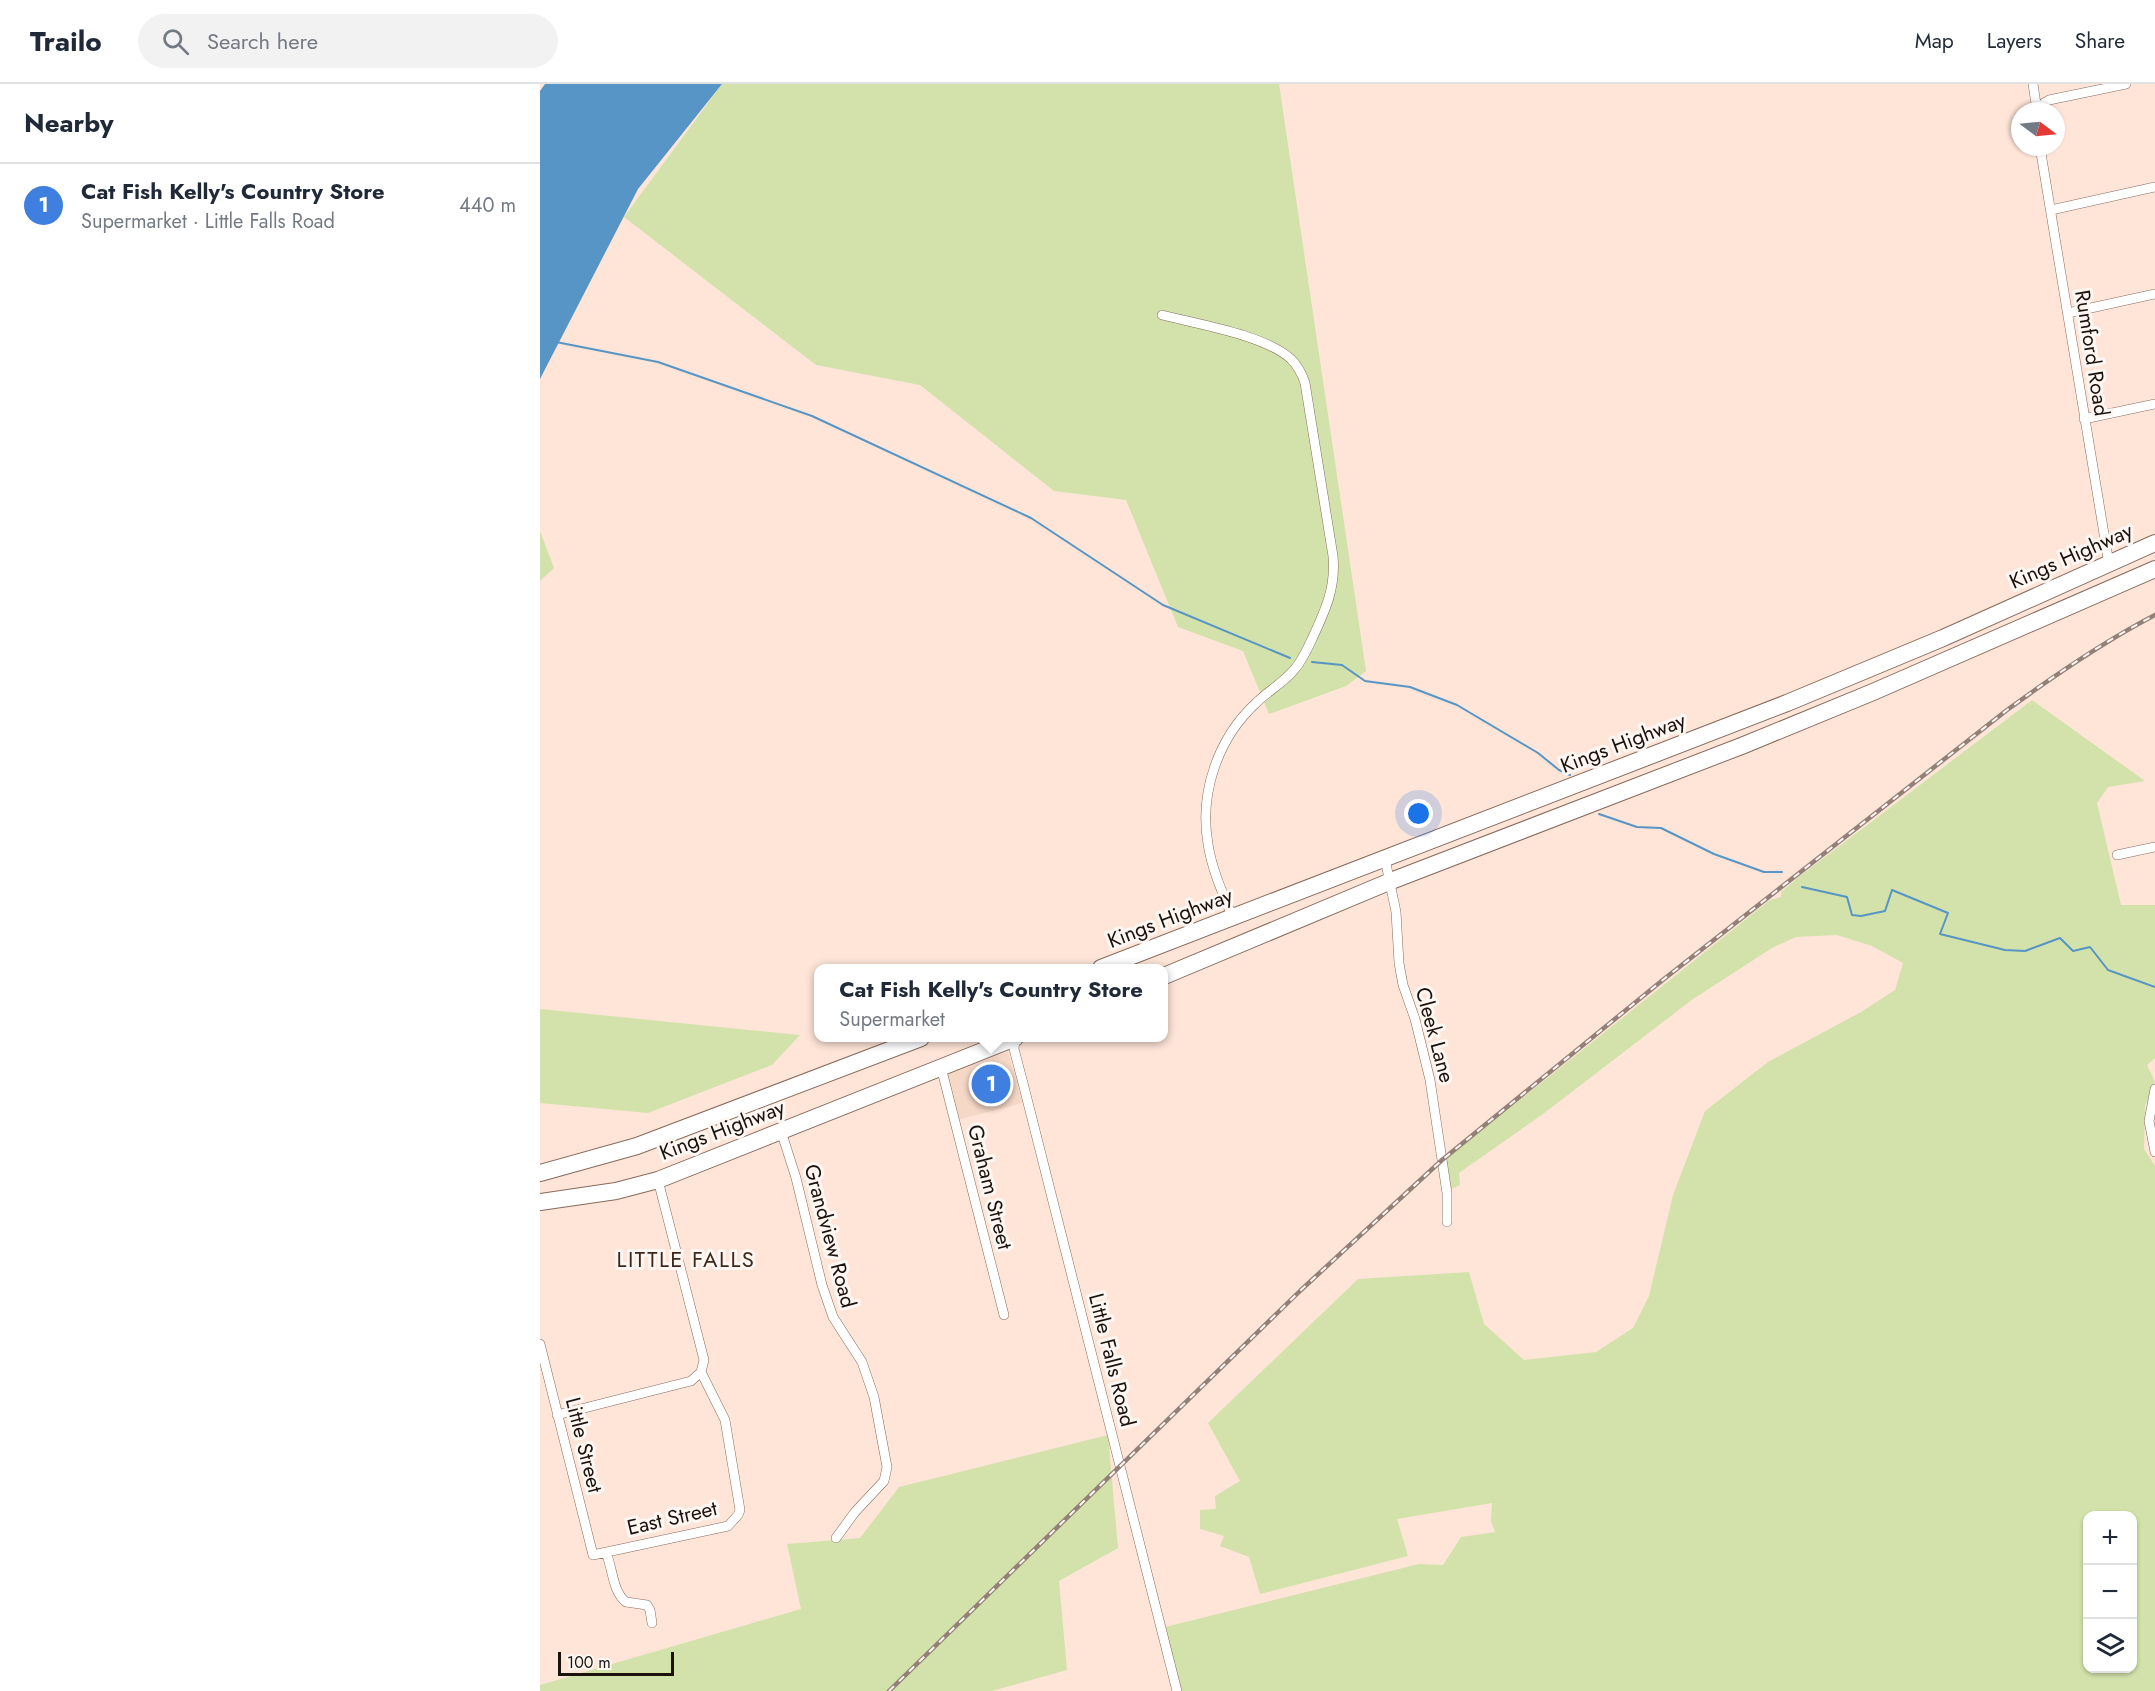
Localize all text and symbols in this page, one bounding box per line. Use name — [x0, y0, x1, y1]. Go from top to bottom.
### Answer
search box — [138, 14, 558, 68]
text: Trailo — [30, 21, 102, 62]
icon: search — [159, 25, 192, 58]
text: Search here — [207, 25, 318, 57]
text: Map — [1915, 26, 1954, 56]
text: Layers — [1987, 26, 2042, 56]
text: Share — [2075, 26, 2125, 56]
north arrow — [2011, 102, 2065, 156]
text: Nearby — [24, 104, 113, 142]
text: Cat Fish Kelly's Country Store — [81, 175, 385, 207]
text: 1 — [38, 191, 49, 220]
text: 440 m — [459, 191, 516, 220]
text: Supermarket · Little Falls Road — [81, 207, 335, 236]
street label: Rumford Road — [2067, 288, 2117, 418]
street label: Kings Highway — [2005, 515, 2138, 597]
street label: Kings Highway — [1556, 705, 1691, 781]
your location — [1404, 799, 1433, 828]
street label: Kings Highway — [1103, 880, 1238, 956]
popup — [814, 964, 1168, 1042]
text: Cat Fish Kelly's Country Store — [839, 973, 1143, 1005]
street label: Cleek Lane — [1408, 984, 1462, 1086]
text: Supermarket — [839, 1005, 945, 1034]
pin: 1 — [972, 1062, 1010, 1106]
street label: Kings Highway — [655, 1092, 790, 1168]
street label: Graham Street — [960, 1122, 1020, 1252]
street label: Grandview Road — [796, 1161, 864, 1311]
district label: LITTLE FALLS — [617, 1243, 755, 1275]
street label: Little Falls Road — [1081, 1290, 1143, 1430]
street label: Little Street — [558, 1394, 610, 1496]
street label: East Street — [624, 1493, 720, 1543]
map controls — [2083, 1511, 2137, 1673]
button: + — [2083, 1511, 2137, 1565]
button: − — [2083, 1565, 2137, 1619]
button: layers — [2083, 1619, 2137, 1673]
scale bar — [558, 1649, 674, 1676]
text: 100 m — [567, 1651, 611, 1674]

